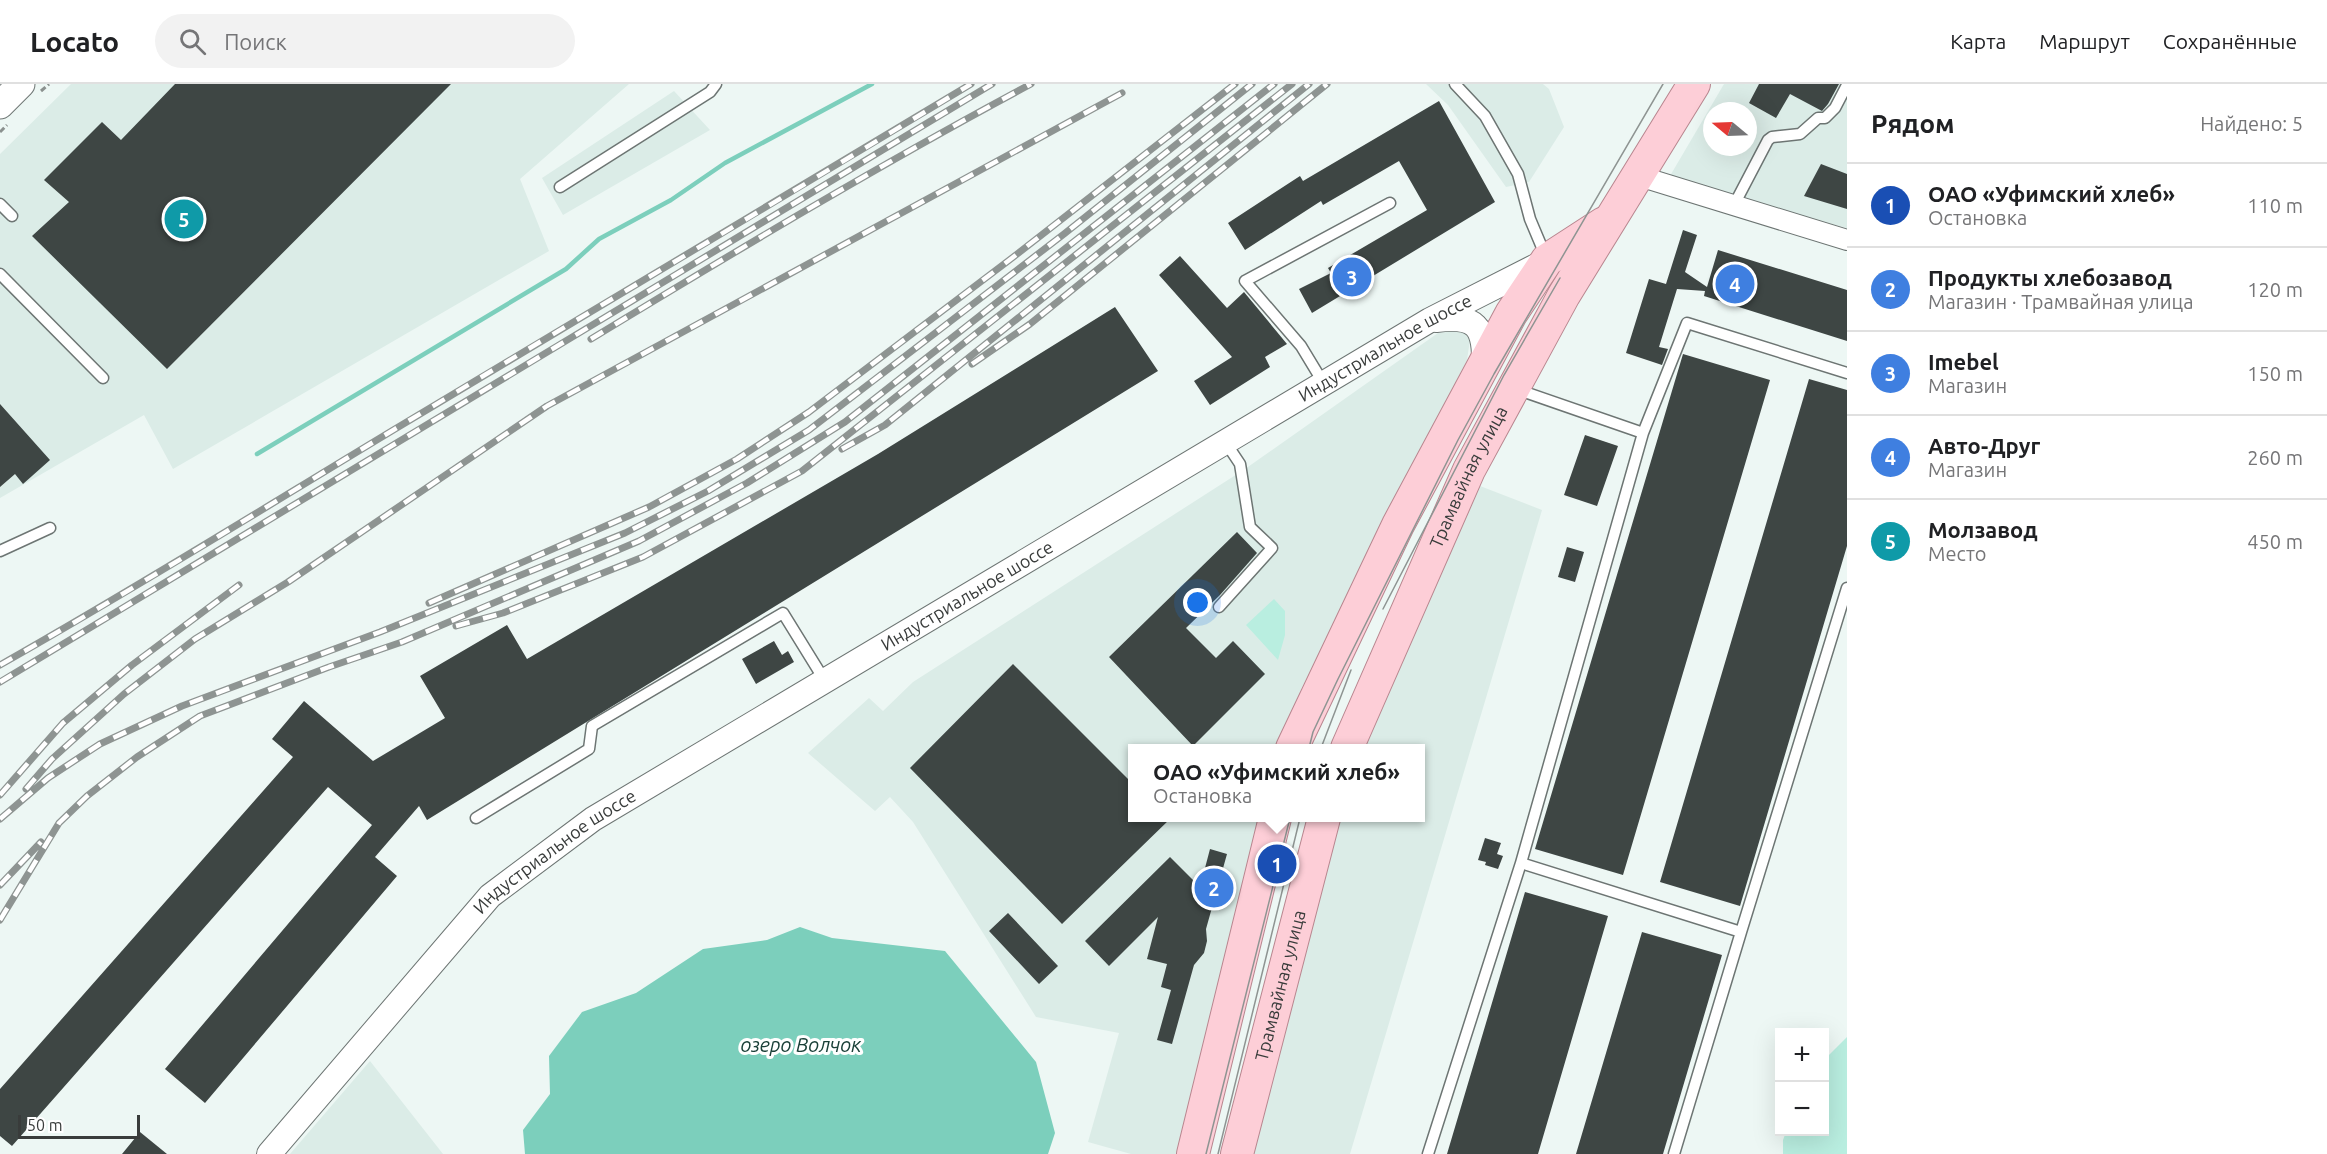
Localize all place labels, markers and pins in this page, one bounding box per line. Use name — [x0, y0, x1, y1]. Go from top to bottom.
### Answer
pin: 5 — [164, 196, 204, 242]
pin: 3 — [1332, 254, 1372, 300]
pin: 4 — [1716, 262, 1754, 306]
pin: 1 — [1258, 842, 1296, 886]
pin: 2 — [1194, 866, 1234, 910]

